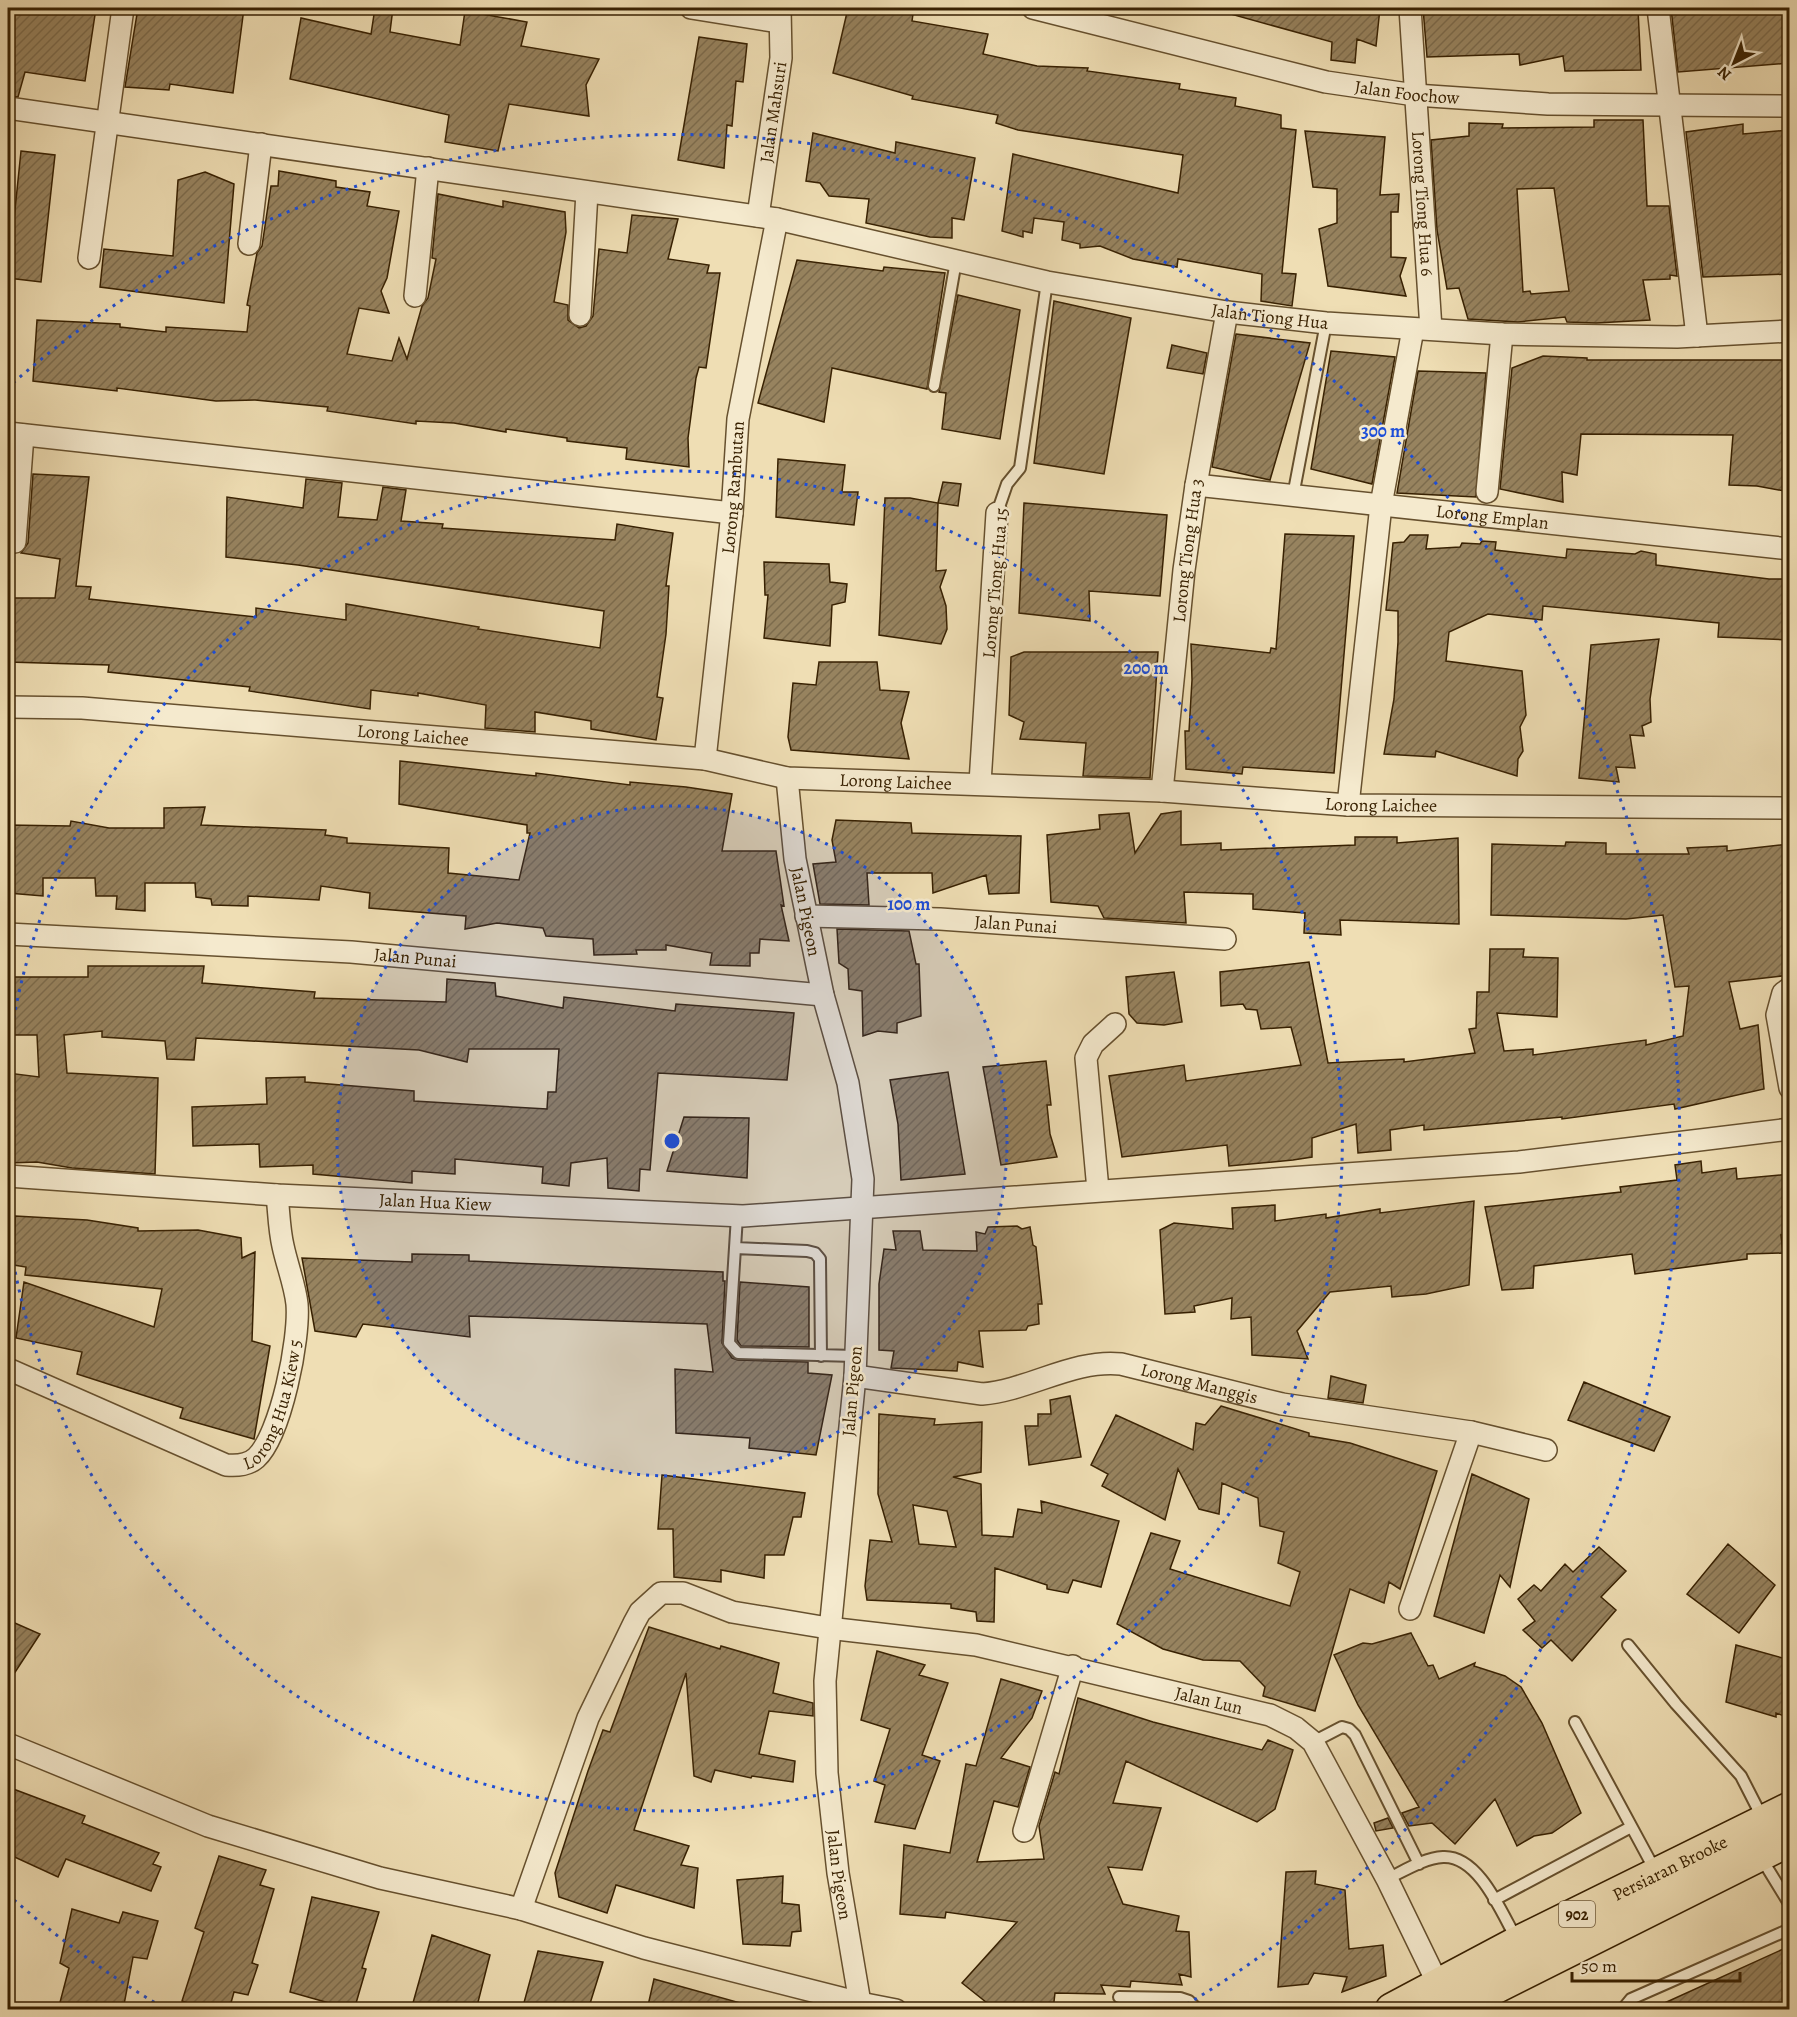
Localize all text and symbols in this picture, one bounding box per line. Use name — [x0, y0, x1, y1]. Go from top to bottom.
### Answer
north arrow — [1704, 33, 1764, 93]
street label: Jalan Mahsuri — [754, 60, 792, 164]
text: N — [1713, 61, 1736, 85]
street label: Jalan Foochow — [1353, 74, 1460, 110]
street label: Lorong Tiong Hua 6 — [1406, 130, 1440, 277]
street label: Jalan Tiong Hua — [1210, 298, 1330, 335]
text: 300 m — [1361, 419, 1405, 443]
street label: Lorong Rambutan — [716, 420, 750, 555]
street label: Lorong Tiong Hua 3 — [1167, 476, 1209, 623]
street label: Lorong Emplan — [1435, 499, 1550, 535]
street label: Lorong Tiong Hua 15 — [976, 507, 1014, 659]
text: 200 m — [1123, 656, 1169, 680]
street label: Lorong Laichee — [356, 719, 470, 752]
street label: Lorong Laichee — [839, 768, 952, 796]
street label: Lorong Laichee — [1324, 791, 1437, 818]
street label: Jalan Pigeon — [785, 865, 827, 959]
text: 100 m — [888, 892, 930, 916]
street label: Jalan Punai — [974, 909, 1058, 939]
street label: Jalan Punai — [373, 942, 458, 974]
centre of rings — [662, 1131, 682, 1151]
street label: Jalan Hua Kiew — [378, 1188, 492, 1217]
street label: Lorong Hua Kiew 5 — [239, 1338, 307, 1476]
street label: Jalan Pigeon — [836, 1345, 868, 1437]
street label: Lorong Manggis — [1138, 1357, 1260, 1410]
street label: Jalan Lun — [1173, 1681, 1245, 1720]
street label: Jalan Pigeon — [821, 1828, 858, 1922]
street label: Persiaran Brooke — [1608, 1830, 1731, 1907]
road number: 902 — [1559, 1901, 1595, 1927]
scale bar — [1572, 1945, 1740, 1983]
text: 50 m — [1581, 1954, 1617, 1978]

